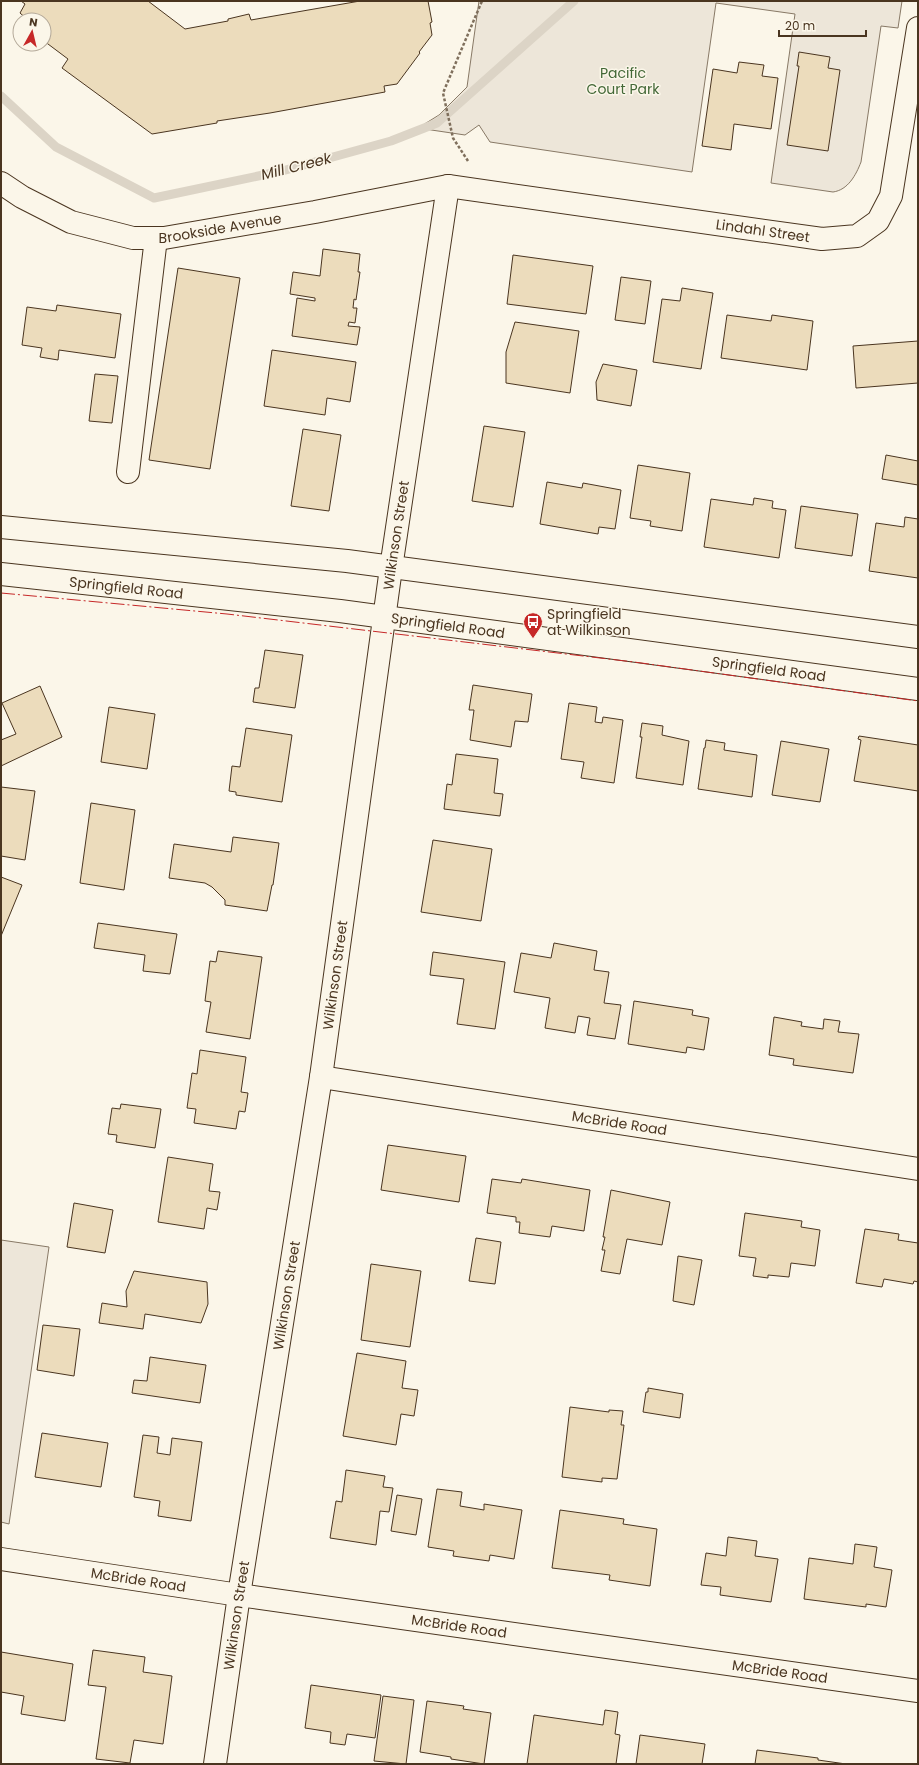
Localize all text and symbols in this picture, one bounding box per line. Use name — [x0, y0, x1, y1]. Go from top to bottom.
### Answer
north arrow — [12, 12, 52, 52]
scale bar — [779, 12, 866, 38]
text: N — [28, 14, 39, 31]
text: 20 m — [785, 17, 815, 34]
park label: Pacific Court Park — [587, 63, 660, 99]
water label: Mill Creek — [259, 147, 335, 185]
street label: Brookside Avenue — [159, 208, 283, 248]
street label: Lindahl Street — [715, 214, 811, 247]
street label: Wilkinson Street — [378, 479, 414, 591]
street label: Springfield Road — [68, 572, 184, 604]
place label: Springfield at Wilkinson — [547, 604, 631, 640]
street label: Springfield Road — [390, 608, 506, 643]
bus stop icon: Springfield at Wilkinson — [522, 611, 544, 639]
street label: Springfield Road — [711, 651, 827, 686]
street label: Wilkinson Street — [318, 919, 352, 1031]
street label: McBride Road — [570, 1106, 669, 1140]
street label: Wilkinson Street — [268, 1239, 305, 1351]
street label: Wilkinson Street — [218, 1559, 254, 1671]
street label: McBride Road — [89, 1563, 187, 1597]
street label: McBride Road — [410, 1609, 508, 1643]
street label: McBride Road — [731, 1655, 829, 1688]

